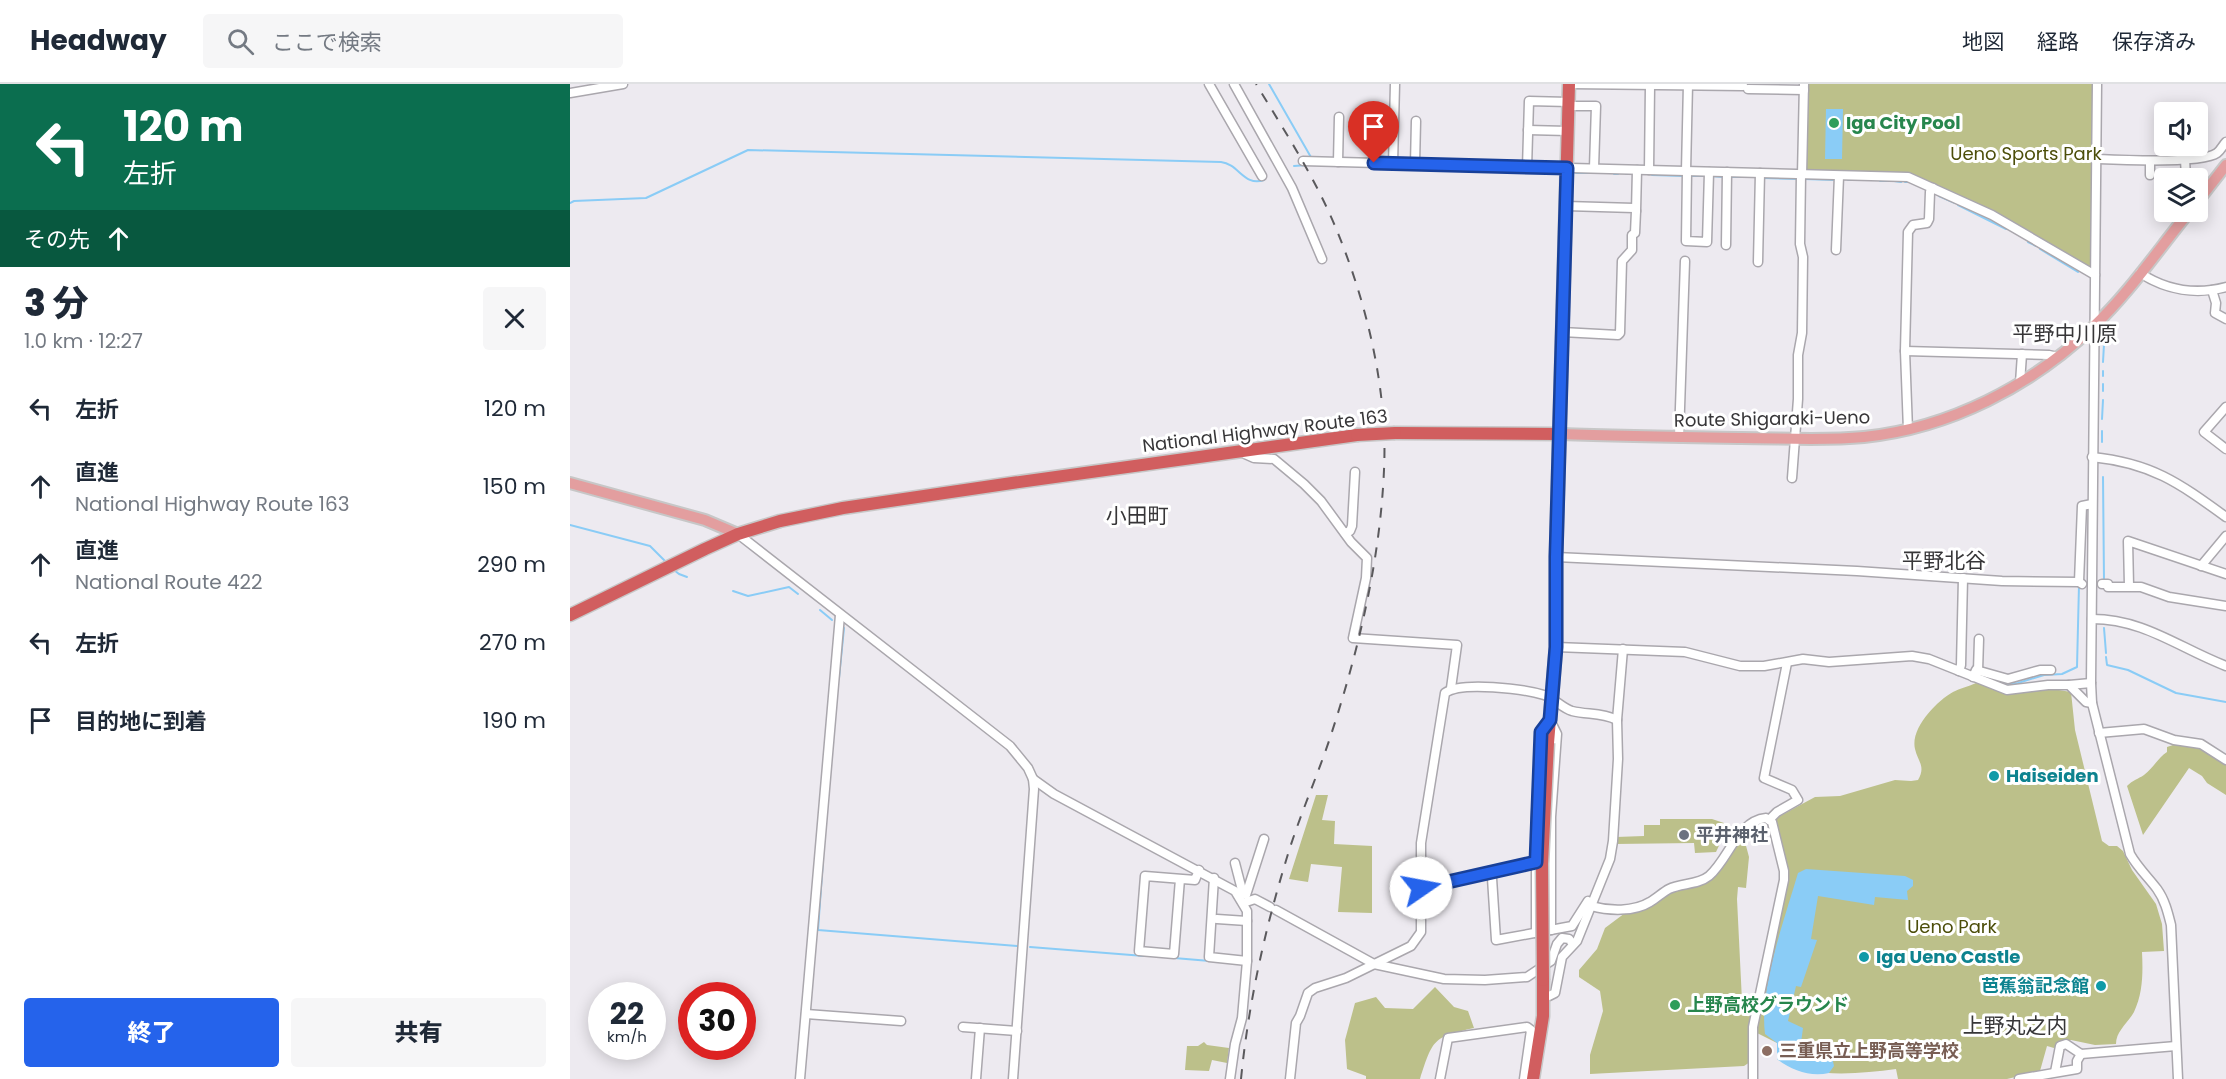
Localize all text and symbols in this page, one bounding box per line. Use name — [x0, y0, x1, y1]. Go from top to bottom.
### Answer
search box — [203, 14, 623, 68]
text: Headway — [30, 21, 167, 60]
icon: search — [224, 25, 257, 58]
text: ここで検索 — [272, 27, 382, 58]
text: 地図 — [1962, 27, 2004, 56]
text: 経路 — [2037, 27, 2079, 56]
text: 保存済み — [2112, 27, 2196, 56]
text: 120 m — [123, 97, 244, 156]
pin — [1348, 101, 1399, 163]
map controls — [2154, 102, 2208, 222]
button: sound — [2154, 102, 2208, 156]
icon: left — [24, 108, 102, 186]
icon: arrive — [1357, 110, 1390, 143]
place label: Iga City Pool — [1846, 110, 1961, 135]
marker: Iga City Pool — [1827, 116, 1841, 130]
park label: Ueno Sports Park — [1950, 141, 2102, 166]
text: 左折 — [123, 155, 177, 192]
button: layers — [2154, 168, 2208, 222]
icon: ahead — [102, 222, 135, 255]
text: その先 — [24, 224, 90, 255]
text: 3 分 — [24, 278, 89, 329]
button: close — [483, 287, 546, 350]
district label: 平野中川原 — [2013, 319, 2118, 348]
text: 1.0 km · 12:27 — [24, 327, 143, 355]
icon: left — [24, 392, 57, 425]
text: 120 m — [484, 393, 546, 424]
text: 左折 — [75, 394, 119, 425]
street label: National Highway Route 163 — [1141, 403, 1389, 458]
street label: Route Shigaraki-Ueno — [1674, 404, 1870, 433]
text: 直進 — [75, 457, 119, 488]
icon: ahead — [24, 470, 57, 503]
text: 150 m — [483, 471, 546, 502]
text: National Highway Route 163 — [75, 490, 349, 518]
district label: 小田町 — [1106, 501, 1169, 530]
text: 直進 — [75, 535, 119, 566]
district label: 平野北谷 — [1902, 546, 1986, 575]
icon: ahead — [24, 548, 57, 581]
text: 290 m — [477, 549, 546, 580]
text: National Route 422 — [75, 568, 263, 596]
icon: left — [24, 626, 57, 659]
text: 270 m — [479, 627, 546, 658]
text: 左折 — [75, 628, 119, 659]
icon: arrive — [24, 704, 57, 737]
text: 190 m — [483, 705, 546, 736]
text: 目的地に到着 — [75, 706, 207, 737]
place label: Haiseiden — [2006, 763, 2099, 788]
marker: Haiseiden — [1987, 769, 2001, 783]
place label: 平井神社 — [1696, 822, 1768, 847]
marker: 平井神社 — [1677, 828, 1691, 842]
position arrow — [1389, 856, 1453, 920]
park label: Ueno Park — [1907, 914, 1998, 939]
place label: Iga Ueno Castle — [1876, 944, 2020, 969]
marker: Iga Ueno Castle — [1857, 950, 1871, 964]
place label: 芭蕉翁記念館 — [1981, 973, 2089, 998]
marker: 芭蕉翁記念館 — [2094, 979, 2108, 993]
speed limit sign: 30 — [678, 982, 756, 1060]
text: 22 — [610, 992, 644, 1035]
place label: 上野高校グラウンド — [1687, 992, 1849, 1017]
button: 終了 — [24, 998, 279, 1067]
button: 共有 — [291, 998, 546, 1067]
marker: 上野高校グラウンド — [1668, 998, 1682, 1012]
district label: 上野丸之内 — [1963, 1011, 2068, 1040]
text: km/h — [607, 1026, 647, 1047]
place label: 三重県立上野高等学校 — [1779, 1038, 1959, 1063]
marker: 三重県立上野高等学校 — [1760, 1044, 1774, 1058]

